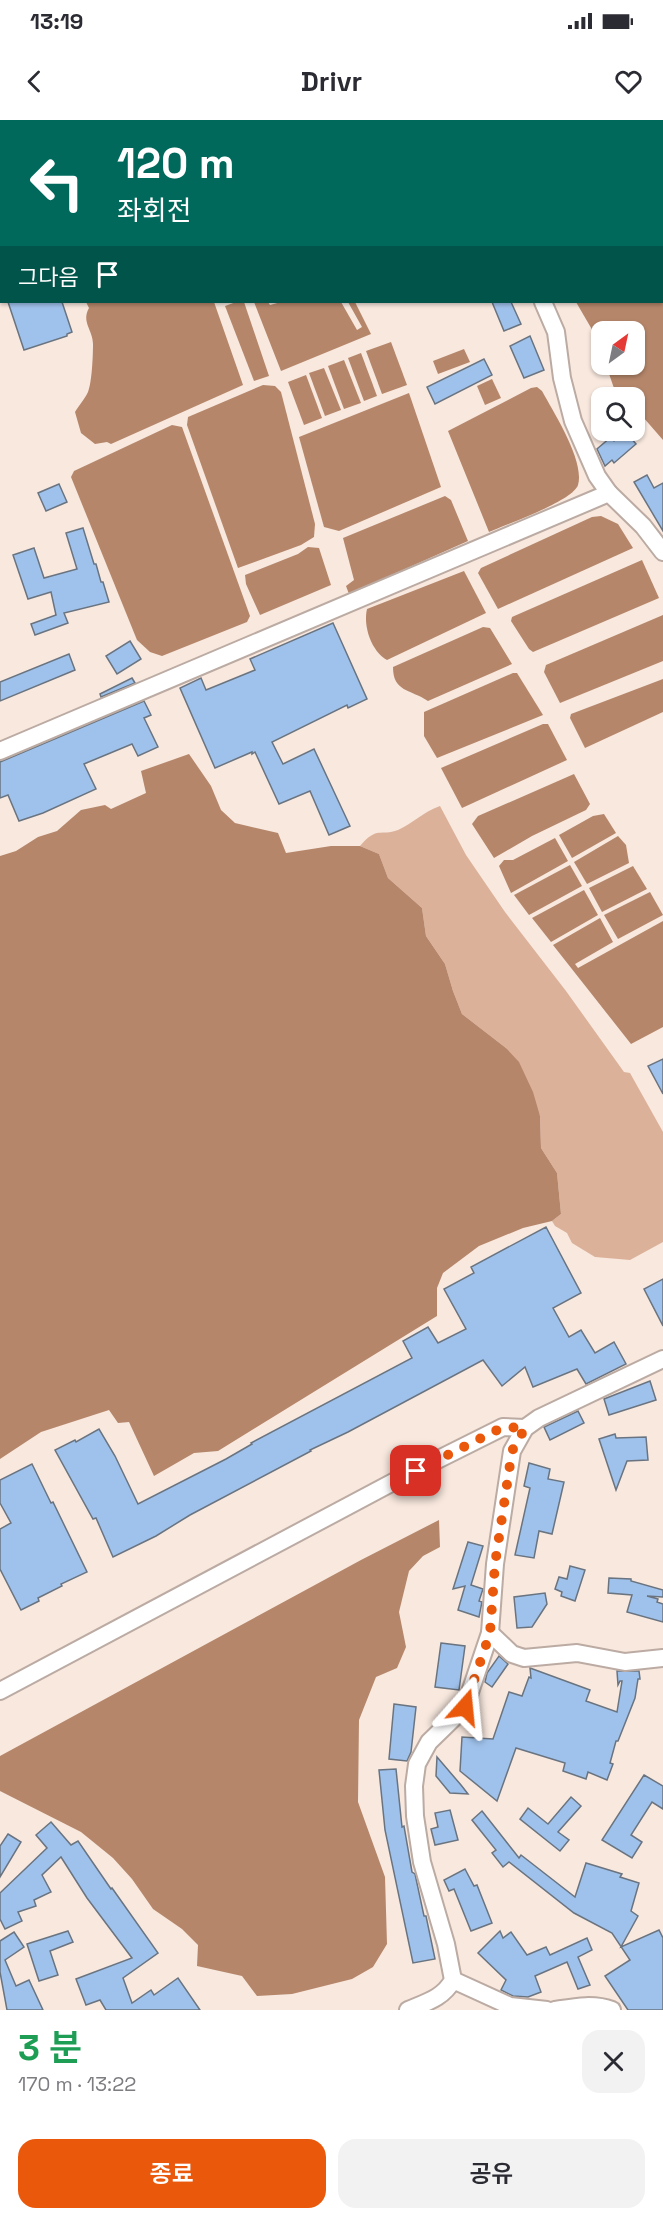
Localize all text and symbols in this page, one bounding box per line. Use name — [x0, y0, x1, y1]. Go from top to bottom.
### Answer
text: 13:19 — [30, 7, 83, 35]
text: Drivr — [301, 64, 362, 99]
icon: back — [18, 65, 51, 98]
icon: heart — [612, 65, 645, 98]
text: 120 m — [117, 137, 235, 190]
icon: left — [18, 144, 96, 222]
text: 좌회전 — [117, 193, 192, 228]
icon: arrive — [91, 258, 124, 291]
text: 그다음 — [18, 263, 79, 291]
north arrow — [591, 321, 645, 375]
map controls — [591, 321, 645, 441]
button: search — [591, 387, 645, 441]
pin — [390, 1445, 441, 1496]
icon: arrive — [399, 1454, 432, 1487]
position arrow — [433, 1675, 497, 1739]
text: 3 분 — [18, 2025, 82, 2071]
button: close — [582, 2030, 645, 2093]
text: 170 m · 13:22 — [18, 2071, 136, 2097]
button: 종료 — [18, 2139, 326, 2208]
button: 공유 — [338, 2139, 645, 2208]

